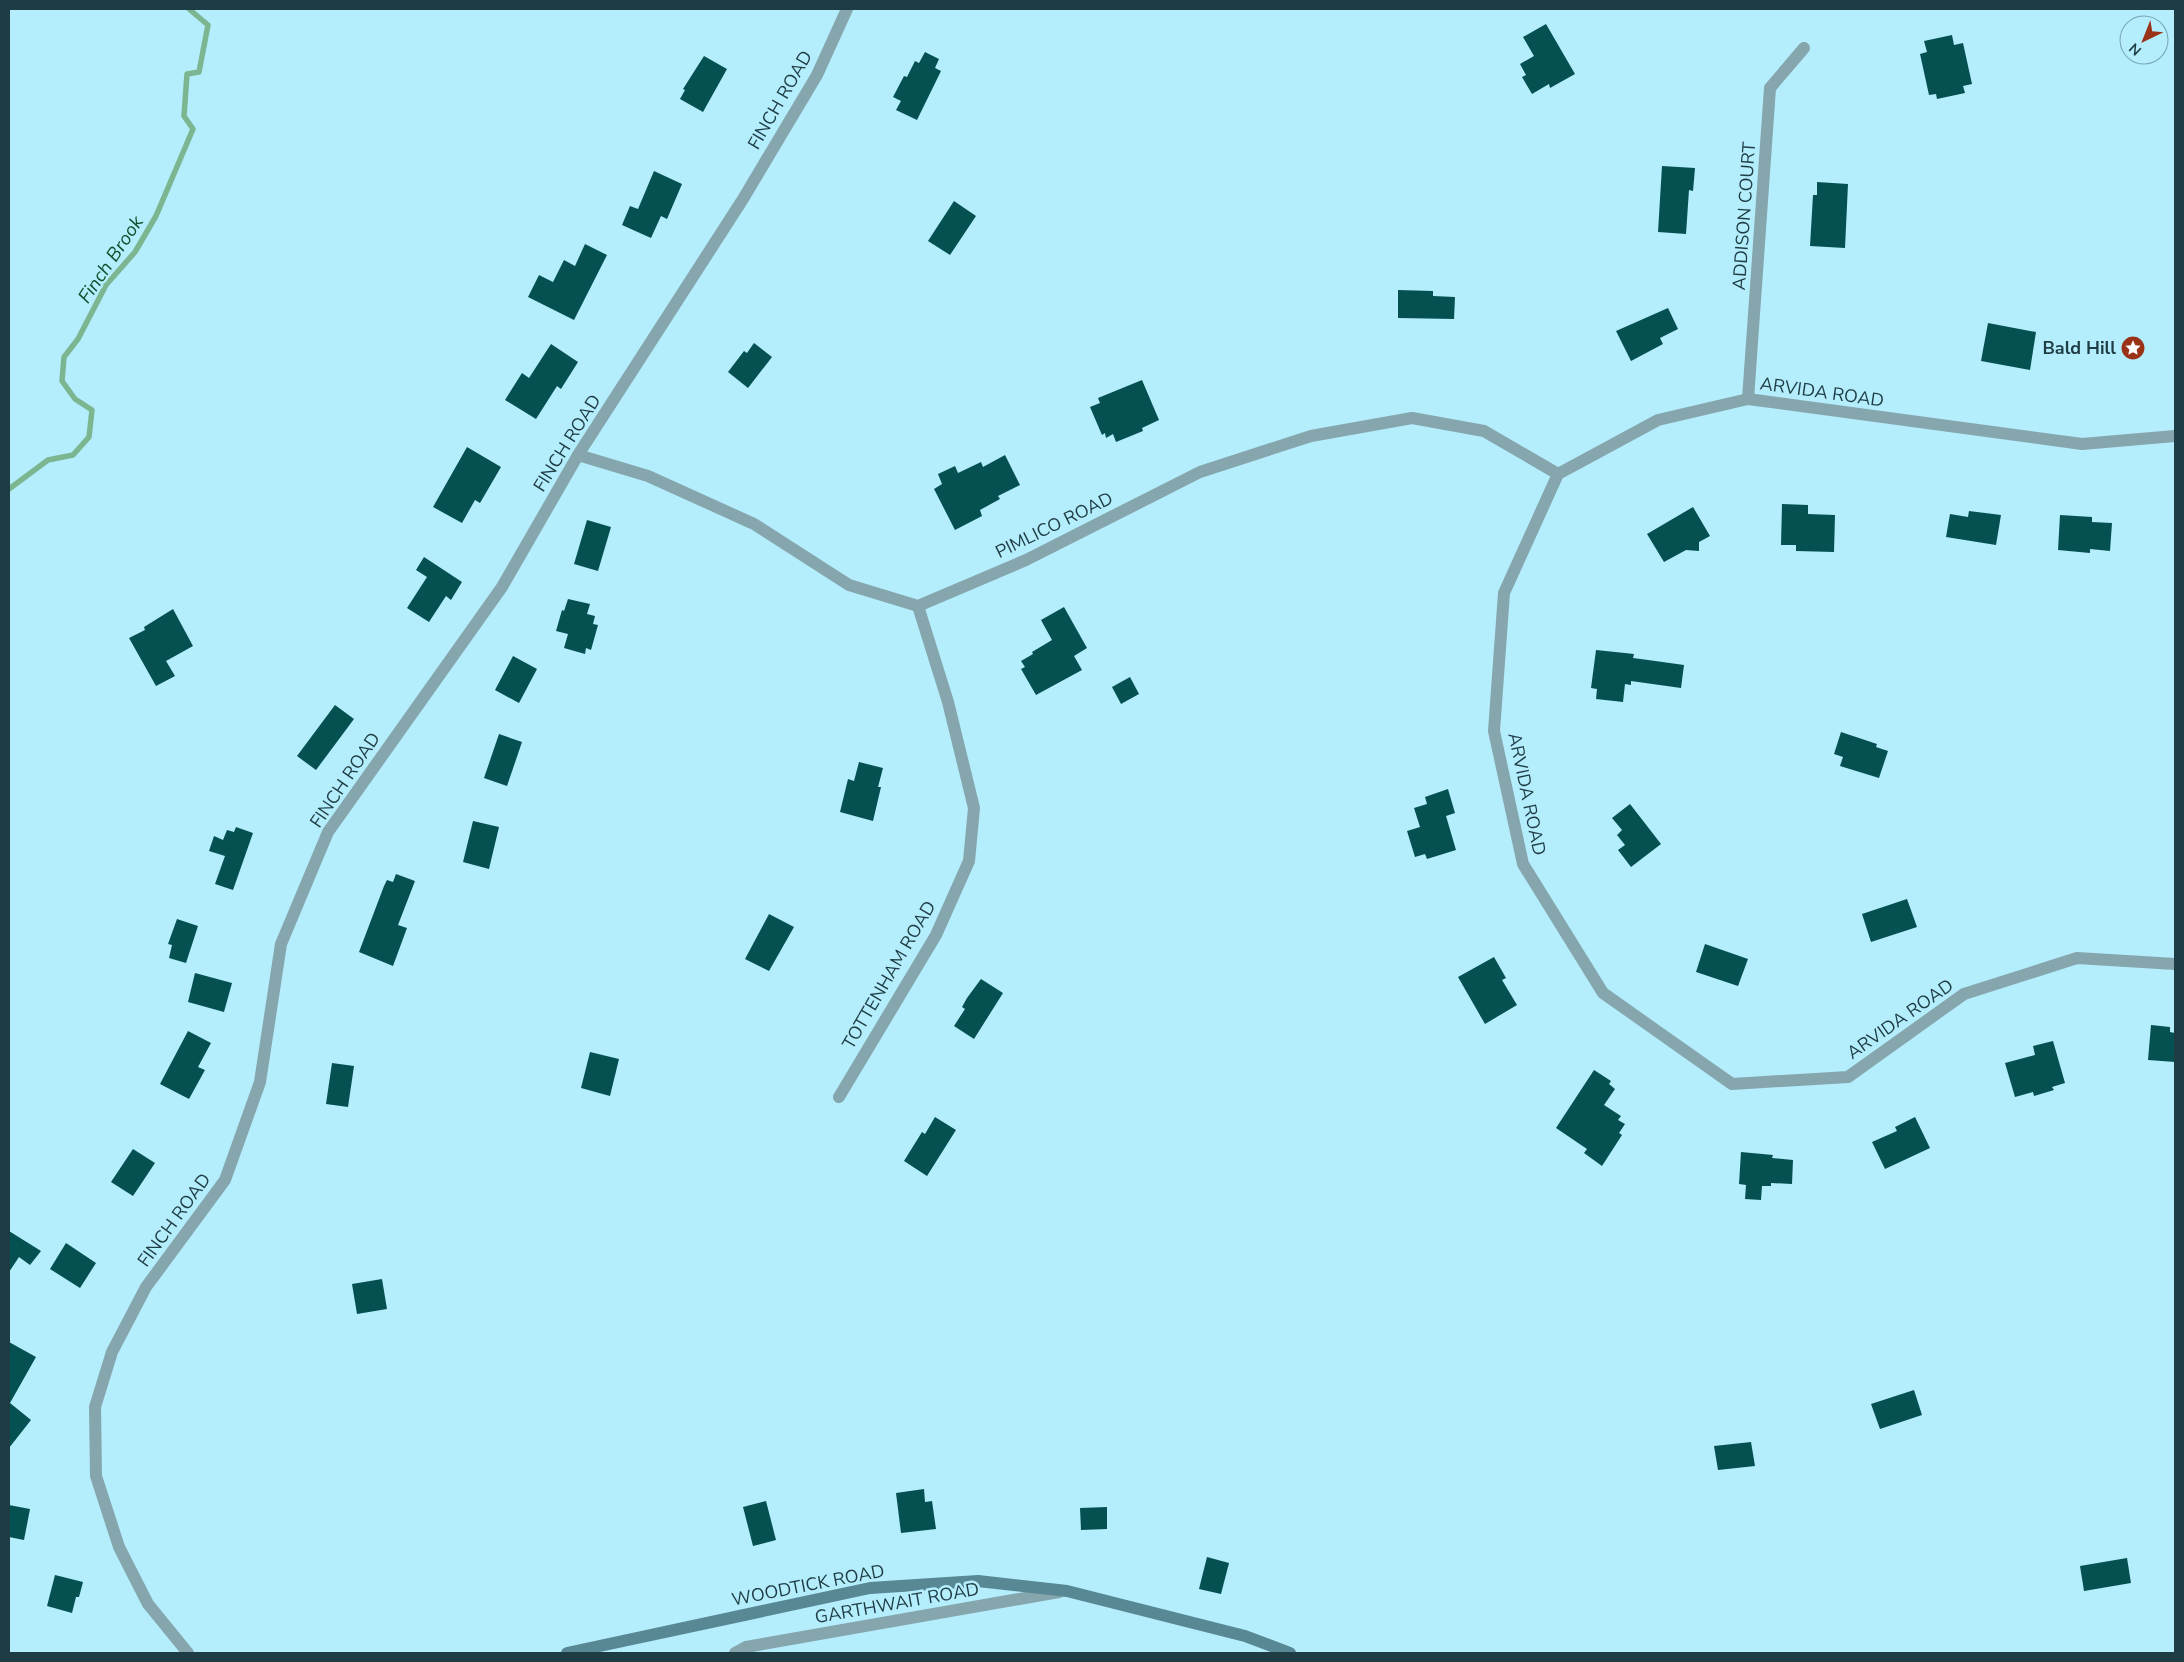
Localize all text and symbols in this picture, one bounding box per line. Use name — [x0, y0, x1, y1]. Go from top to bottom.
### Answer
north arrow — [2119, 15, 2169, 65]
text: N — [2125, 39, 2146, 60]
street label: FINCH ROAD — [742, 46, 818, 154]
street label: ADDISON COURT — [1727, 141, 1761, 291]
water label: Finch Brook — [72, 210, 150, 308]
place icon: Bald Hill — [2120, 335, 2146, 361]
place label: Bald Hill — [2042, 336, 2116, 360]
street label: ARVIDA ROAD — [1759, 371, 1885, 413]
street label: FINCH ROAD — [528, 390, 606, 496]
street label: PIMLICO ROAD — [991, 486, 1117, 564]
street label: FINCH ROAD — [304, 728, 386, 832]
street label: ARVIDA ROAD — [1502, 730, 1552, 858]
street label: TOTTENHAM ROAD — [837, 896, 941, 1054]
street label: ARVIDA ROAD — [1842, 973, 1958, 1065]
street label: FINCH ROAD — [132, 1168, 216, 1272]
street label: WOODTICK ROAD — [730, 1558, 886, 1612]
street label: GARTHWAIT ROAD — [813, 1577, 981, 1629]

